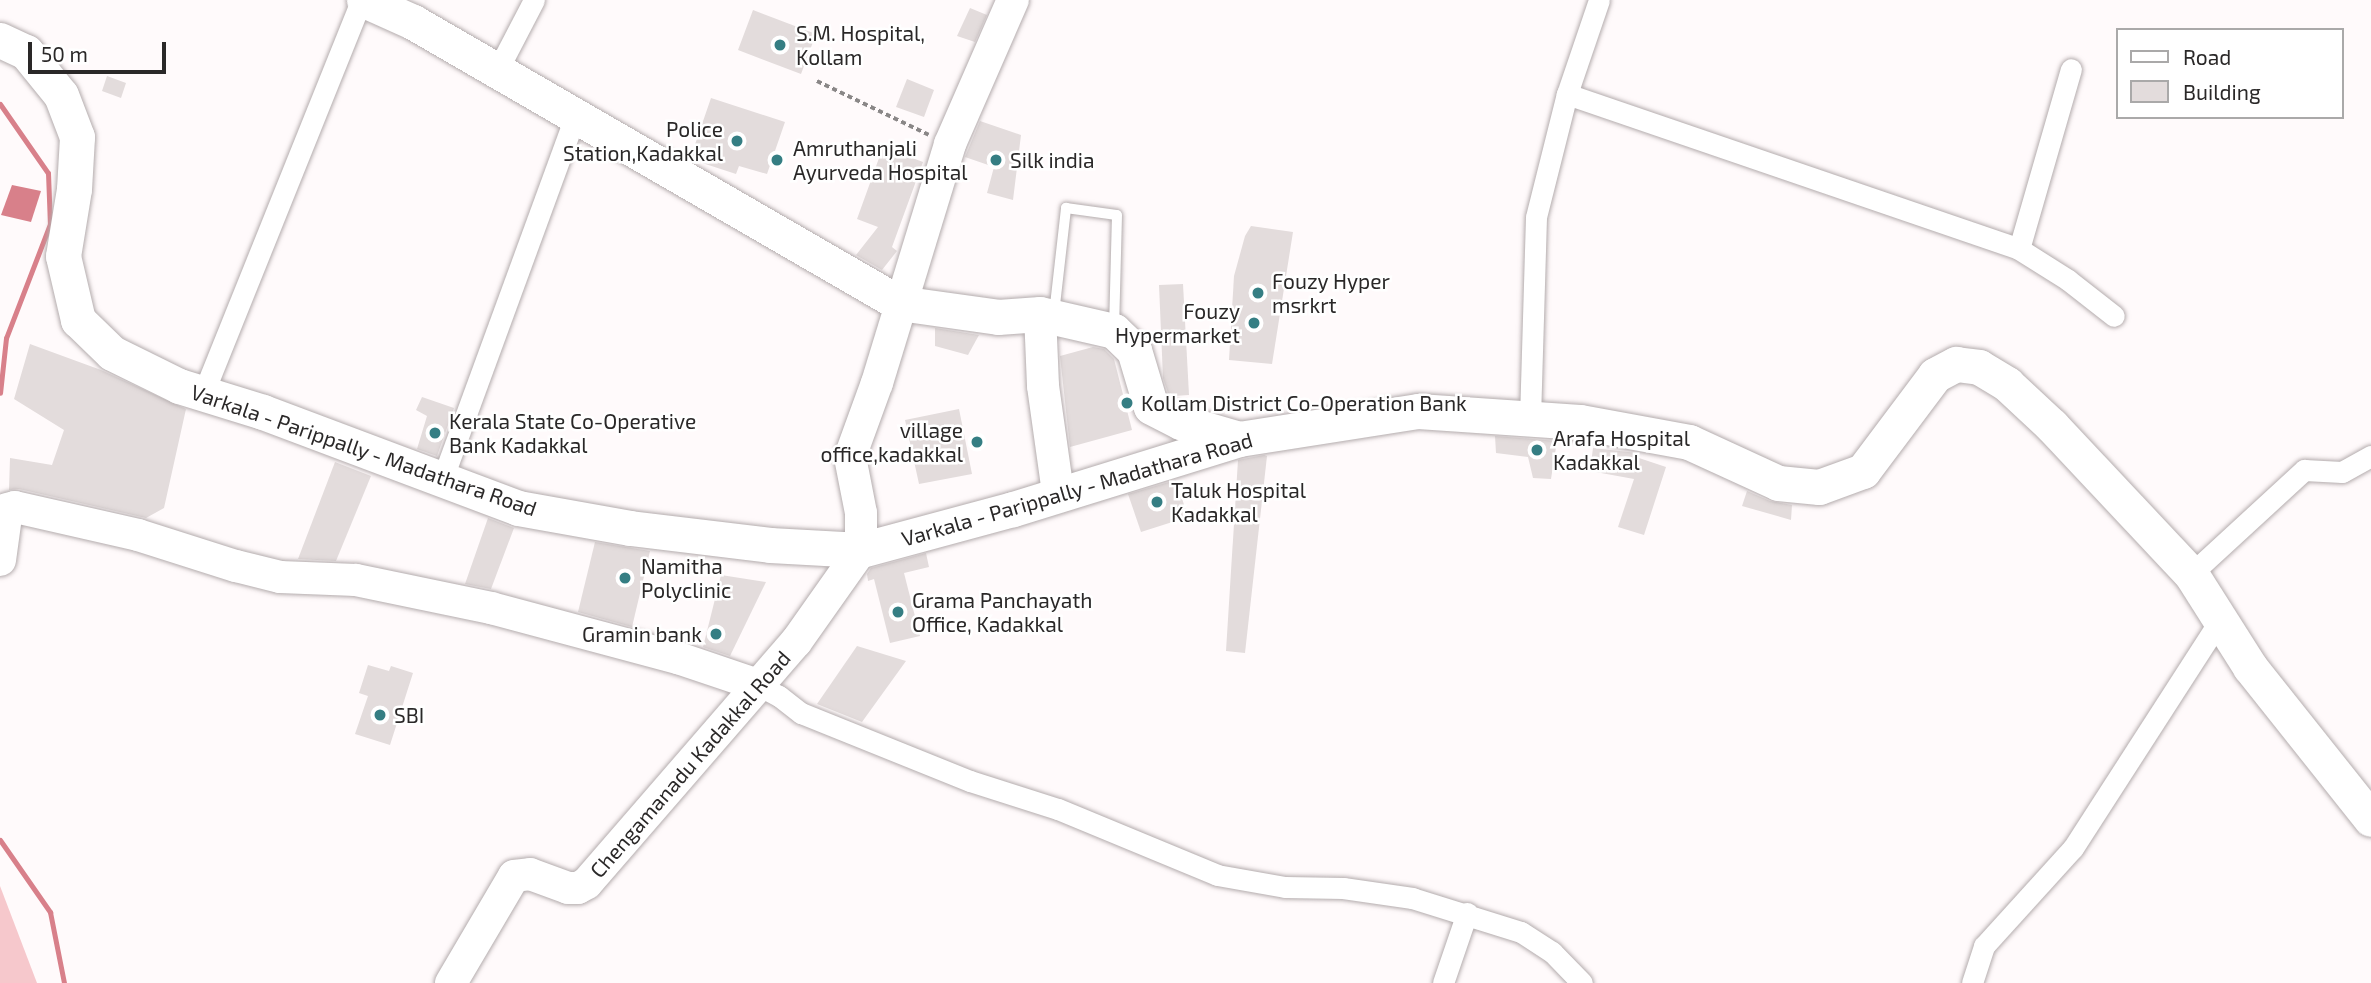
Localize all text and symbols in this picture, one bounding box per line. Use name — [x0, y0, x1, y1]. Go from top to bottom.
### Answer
place label: S.M. Hospital, Kollam — [796, 20, 925, 70]
scale bar — [32, 28, 170, 72]
legend — [2116, 28, 2343, 119]
marker: S.M. Hospital, Kollam — [770, 35, 790, 55]
text: 50 m — [41, 41, 88, 66]
text: Road — [2183, 44, 2231, 69]
text: Building — [2183, 79, 2261, 104]
place label: Police Station,Kadakkal — [563, 116, 723, 166]
marker: Police Station,Kadakkal — [729, 133, 745, 149]
place label: Amruthanjali Ayurveda Hospital — [793, 135, 967, 185]
place label: Silk india — [1010, 147, 1095, 173]
marker: Amruthanjali Ayurveda Hospital — [767, 150, 787, 170]
marker: Silk india — [988, 152, 1004, 168]
place label: Fouzy Hyper msrkrt — [1272, 268, 1390, 318]
marker: Fouzy Hyper msrkrt — [1250, 285, 1266, 301]
place label: Fouzy Hypermarket — [1115, 298, 1240, 348]
marker: Fouzy Hypermarket — [1246, 315, 1262, 331]
street label: Varkala - Parippally - Madathara Road — [188, 379, 540, 521]
place label: Kollam District Co-Operation Bank — [1141, 390, 1467, 416]
marker: Kollam District Co-Operation Bank — [1119, 395, 1135, 411]
place label: Kerala State Co-Operative Bank Kadakkal — [449, 408, 696, 458]
place label: village office,kadakkal — [820, 417, 963, 467]
marker: Kerala State Co-Operative Bank Kadakkal — [427, 425, 443, 441]
place label: Arafa Hospital Kadakkal — [1553, 425, 1690, 475]
street label: Varkala - Parippally - Madathara Road — [898, 427, 1256, 551]
marker: village office,kadakkal — [969, 434, 985, 450]
marker: Arafa Hospital Kadakkal — [1527, 440, 1547, 460]
place label: Taluk Hospital Kadakkal — [1171, 477, 1306, 527]
marker: Taluk Hospital Kadakkal — [1149, 494, 1165, 510]
place label: Namitha Polyclinic — [641, 553, 731, 603]
marker: Namitha Polyclinic — [615, 568, 635, 588]
place label: Grama Panchayath Office, Kadakkal — [912, 587, 1093, 637]
marker: Grama Panchayath Office, Kadakkal — [890, 604, 906, 620]
place label: Gramin bank — [582, 621, 702, 647]
marker: Gramin bank — [708, 626, 724, 642]
street label: Chengamanadu Kadakkal Road — [584, 645, 796, 883]
place label: SBI — [394, 702, 424, 728]
marker: SBI — [372, 707, 388, 723]

